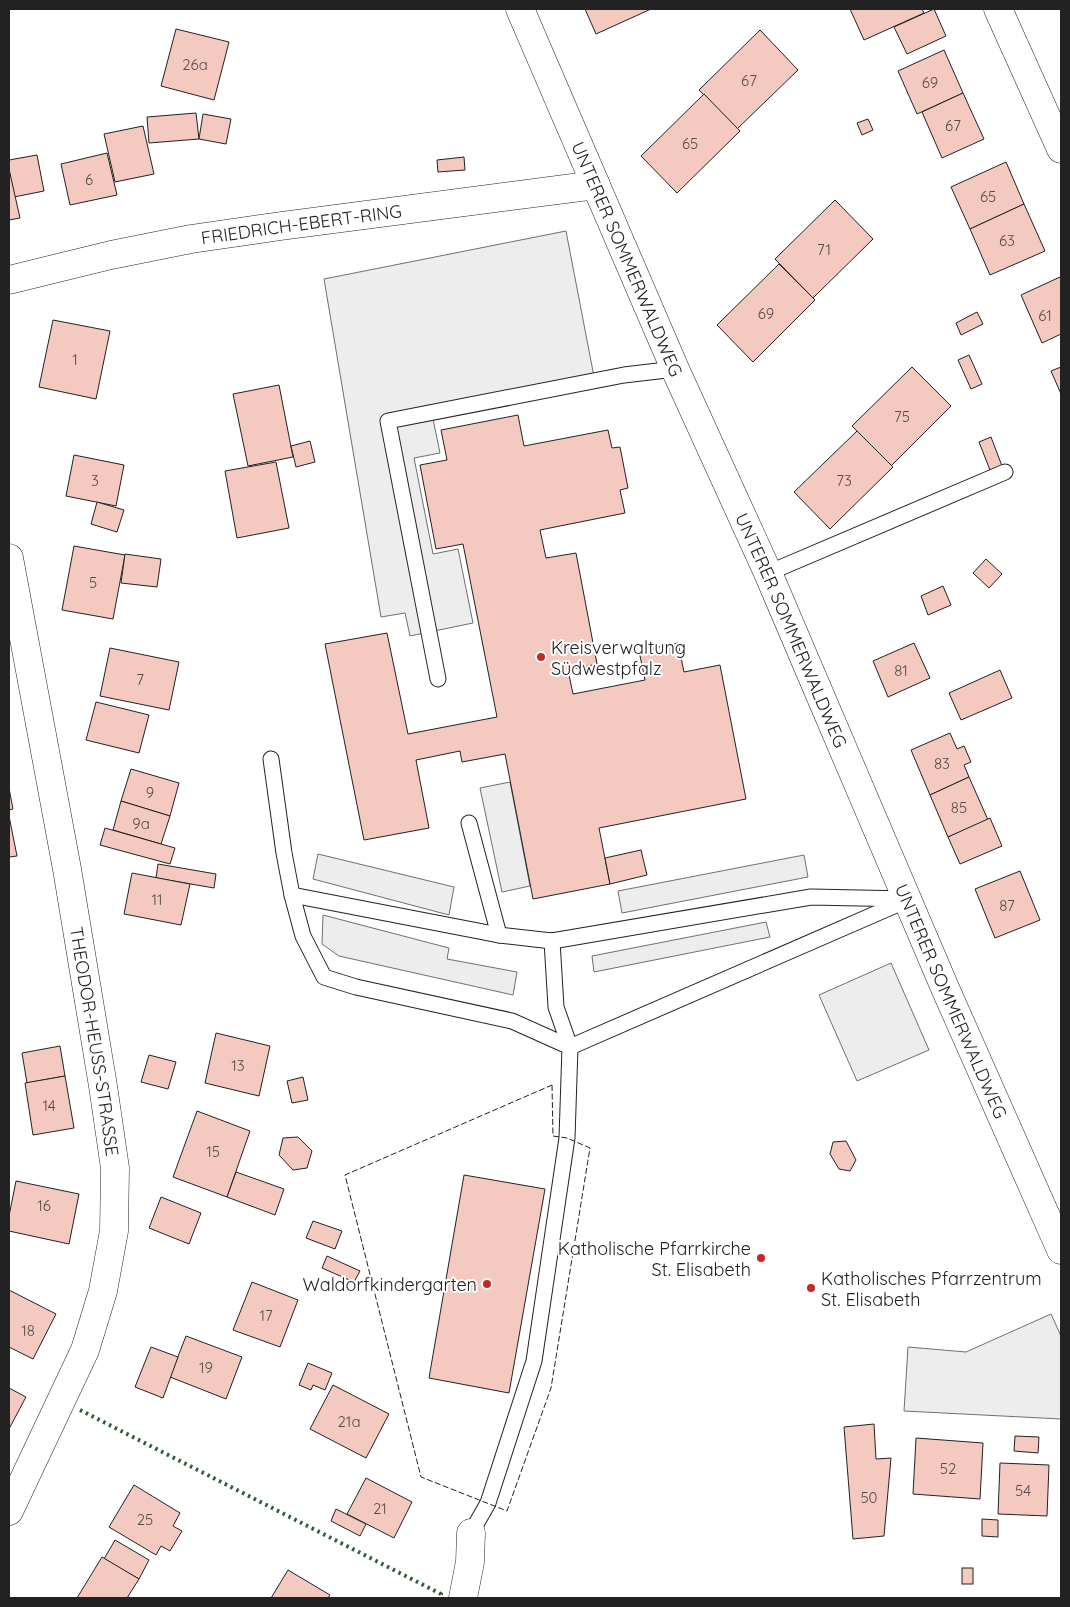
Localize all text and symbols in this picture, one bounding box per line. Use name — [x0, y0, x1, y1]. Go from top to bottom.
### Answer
house number: 26a — [182, 55, 208, 74]
house number: 67 — [741, 71, 757, 90]
house number: 69 — [922, 73, 938, 92]
house number: 67 — [945, 116, 961, 135]
house number: 65 — [682, 134, 698, 153]
street label: UNTERER SOMMERWALDWEG — [567, 138, 688, 380]
house number: 6 — [85, 170, 93, 189]
house number: 65 — [980, 187, 996, 206]
street label: FRIEDRICH-EBERT-RING — [199, 199, 403, 249]
house number: 63 — [999, 231, 1015, 250]
house number: 71 — [817, 240, 831, 259]
house number: 69 — [758, 304, 774, 323]
house number: 61 — [1038, 306, 1052, 325]
house number: 1 — [72, 350, 78, 369]
house number: 75 — [894, 407, 910, 426]
house number: 3 — [91, 471, 99, 490]
house number: 73 — [836, 471, 852, 490]
street label: UNTERER SOMMERWALDWEG — [731, 509, 853, 751]
house number: 5 — [89, 573, 97, 592]
place label: Kreisverwaltung Südwestpfalz — [551, 636, 686, 680]
marker: Kreisverwaltung Südwestpfalz — [535, 651, 547, 663]
house number: 81 — [894, 661, 908, 680]
house number: 7 — [136, 670, 144, 689]
house number: 83 — [934, 754, 950, 773]
house number: 9 — [146, 783, 154, 802]
house number: 85 — [951, 798, 967, 817]
house number: 9a — [132, 814, 150, 833]
street label: UNTERER SOMMERWALDWEG — [890, 880, 1013, 1122]
house number: 11 — [151, 890, 163, 909]
house number: 87 — [999, 896, 1015, 915]
street label: THEODOR-HEUSS-STRASSE — [65, 925, 125, 1158]
house number: 13 — [231, 1056, 245, 1075]
house number: 14 — [42, 1096, 56, 1115]
house number: 15 — [206, 1142, 220, 1161]
house number: 16 — [37, 1196, 51, 1215]
place label: Katholische Pfarrkirche St. Elisabeth — [558, 1237, 751, 1281]
marker: Katholische Pfarrkirche St. Elisabeth — [755, 1252, 767, 1264]
place label: Katholisches Pfarrzentrum St. Elisabeth — [821, 1267, 1042, 1311]
place label: Waldorfkindergarten — [303, 1273, 477, 1296]
marker: Waldorfkindergarten — [481, 1278, 493, 1290]
marker: Katholisches Pfarrzentrum St. Elisabeth — [805, 1282, 817, 1294]
house number: 17 — [259, 1306, 273, 1325]
house number: 18 — [21, 1321, 35, 1340]
house number: 19 — [199, 1358, 213, 1377]
house number: 21a — [338, 1412, 360, 1431]
house number: 52 — [940, 1459, 956, 1478]
house number: 54 — [1015, 1481, 1031, 1500]
house number: 50 — [860, 1488, 878, 1507]
house number: 21 — [373, 1499, 387, 1518]
house number: 25 — [137, 1510, 153, 1529]

